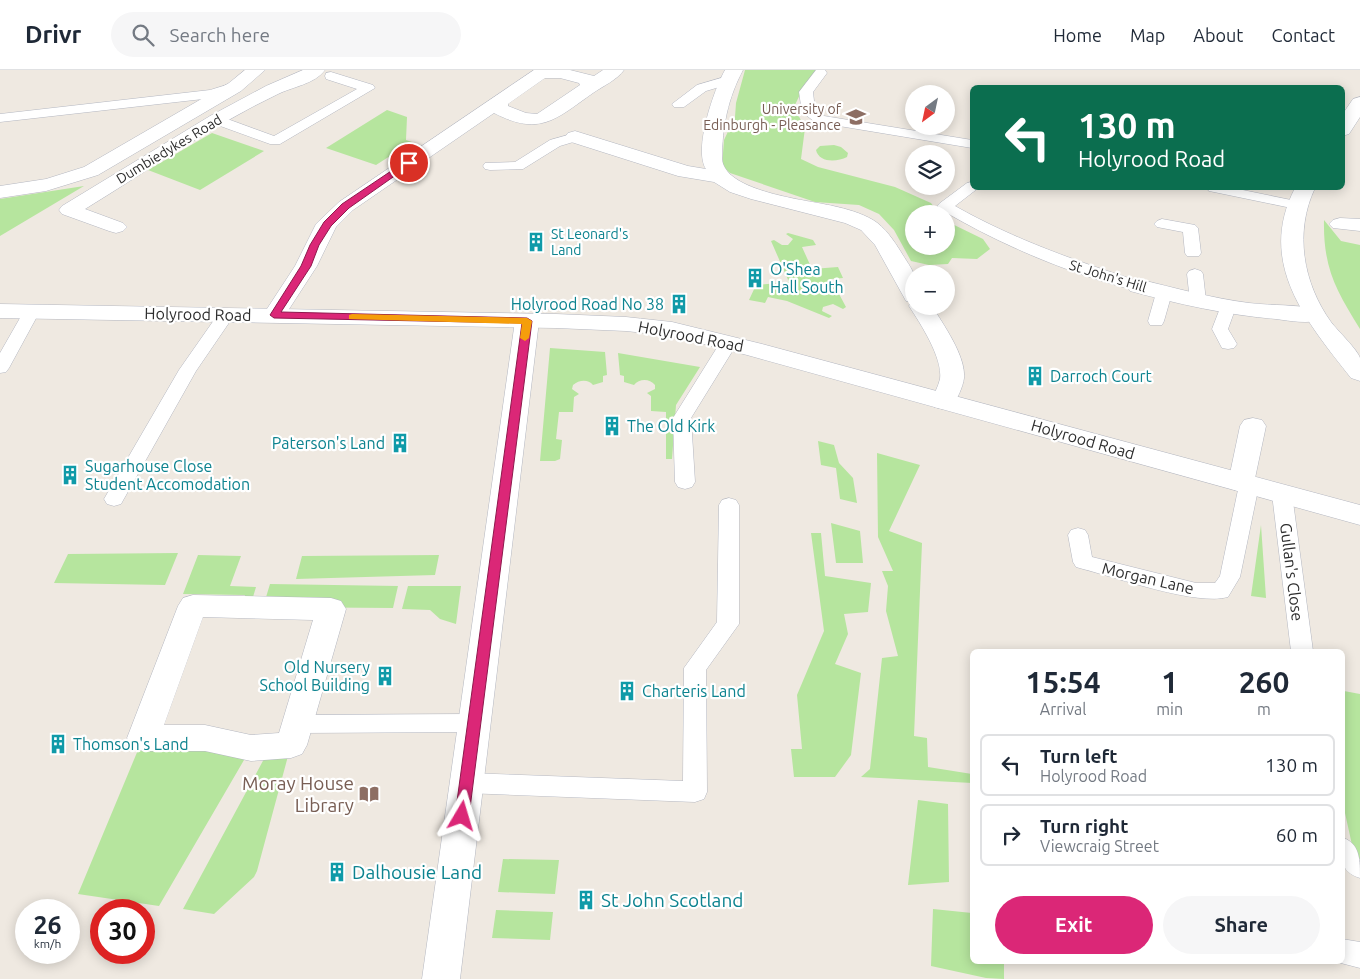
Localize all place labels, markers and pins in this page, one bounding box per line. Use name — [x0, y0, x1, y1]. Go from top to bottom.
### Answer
place label: University of Edinburgh - Pleasance — [703, 101, 842, 133]
school or university icon: University of Edinburgh - Pleasance — [845, 106, 867, 128]
pin — [388, 142, 430, 184]
place label: St Leonard's Land — [551, 226, 628, 258]
building icon: St Leonard's Land — [525, 231, 547, 253]
place label: O'Shea Hall South — [770, 260, 844, 296]
building icon: O'Shea Hall South — [744, 267, 766, 289]
building icon: Holyrood Road No 38 — [668, 293, 690, 315]
place label: Holyrood Road No 38 — [511, 295, 664, 313]
building icon: Darroch Court — [1024, 365, 1046, 387]
place label: Darroch Court — [1050, 367, 1153, 385]
building icon: The Old Kirk — [601, 415, 623, 437]
place label: The Old Kirk — [627, 417, 715, 435]
building icon: Paterson's Land — [389, 432, 411, 454]
place label: Paterson's Land — [272, 434, 385, 452]
place label: Sugarhouse Close Student Accomodation — [85, 457, 250, 493]
building icon: Sugarhouse Close Student Accomodation — [59, 464, 81, 486]
place label: Old Nursery School Building — [260, 658, 370, 694]
building icon: Old Nursery School Building — [374, 665, 396, 687]
building icon: Charteris Land — [616, 680, 638, 702]
place label: Charteris Land — [642, 682, 746, 700]
building icon: Thomson's Land — [47, 733, 69, 755]
place label: Thomson's Land — [73, 735, 189, 753]
place label: Moray House Library — [242, 772, 354, 816]
library icon: Moray House Library — [358, 783, 380, 805]
building icon: Dalhousie Land — [326, 861, 348, 883]
place label: Dalhousie Land — [352, 861, 482, 883]
building icon: St John Scotland — [575, 889, 597, 911]
place label: St John Scotland — [601, 889, 743, 911]

